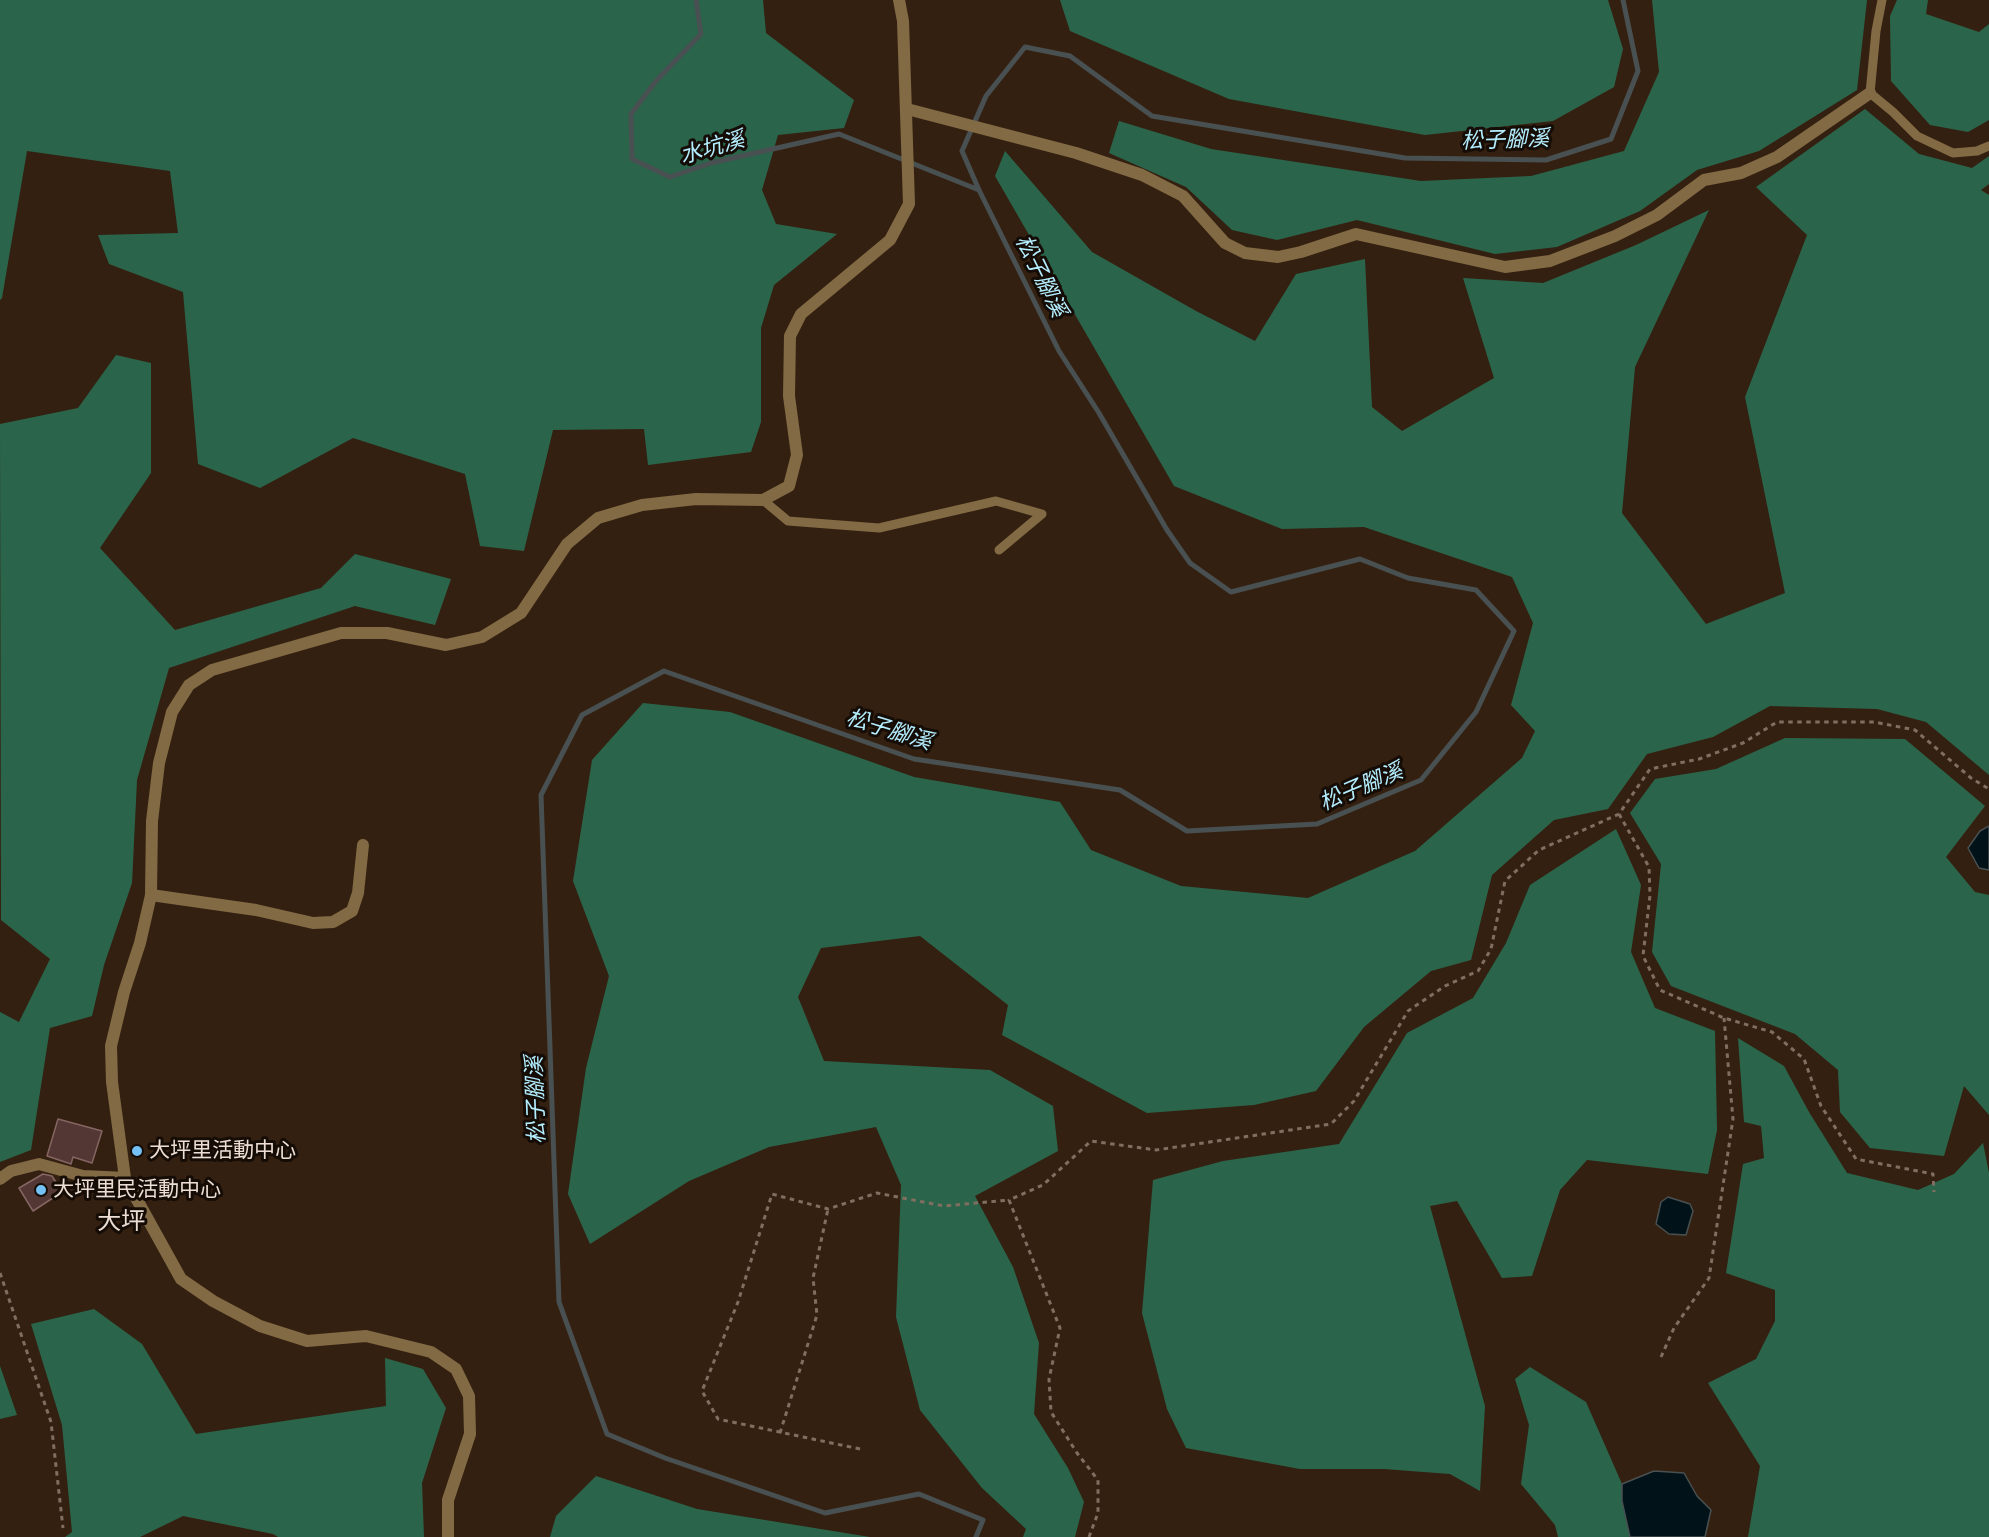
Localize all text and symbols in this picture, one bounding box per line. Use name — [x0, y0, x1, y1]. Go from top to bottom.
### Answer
water label: 松子腳溪 — [1461, 125, 1549, 155]
water label: 水坑溪 — [677, 126, 747, 170]
water label: 松子腳溪 — [1010, 231, 1072, 321]
water label: 松子腳溪 — [843, 705, 935, 755]
water label: 松子腳溪 — [1315, 758, 1407, 816]
water label: 松子腳溪 — [521, 1056, 551, 1144]
place label: 大坪里活動中心 — [149, 1138, 296, 1164]
marker: 大坪里活動中心 — [130, 1144, 144, 1158]
place label: 大坪里民活動中心 — [53, 1177, 221, 1203]
marker: 大坪里民活動中心 — [34, 1183, 48, 1197]
district label: 大坪 — [97, 1208, 145, 1236]

